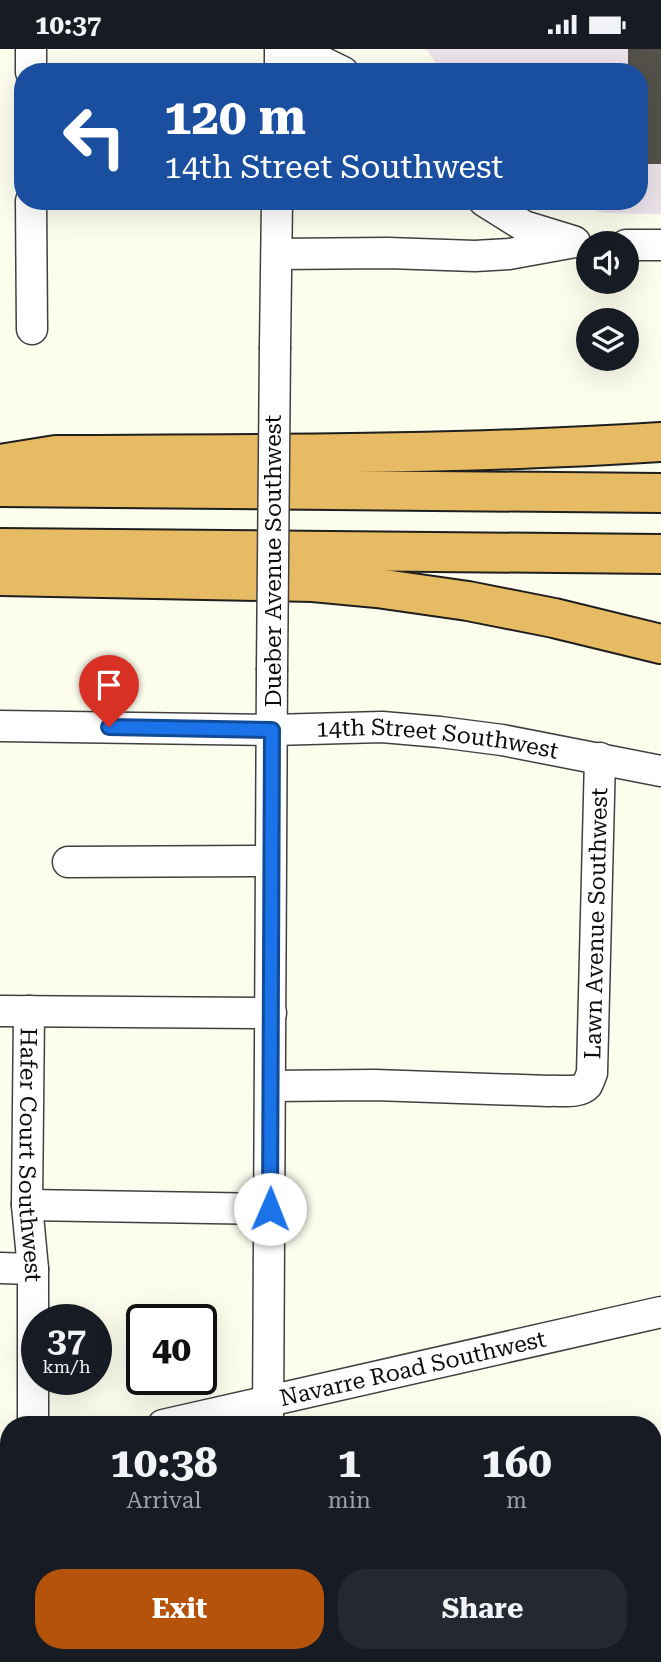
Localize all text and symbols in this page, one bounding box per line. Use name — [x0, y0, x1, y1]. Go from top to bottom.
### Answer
text: 10:37 — [35, 10, 101, 40]
text: 120 m — [164, 89, 306, 146]
icon: left — [49, 91, 140, 182]
text: 14th Street Southwest — [164, 148, 503, 186]
map controls — [576, 231, 639, 371]
button: sound — [576, 231, 639, 294]
button: layers — [576, 308, 639, 371]
street label: Dueber Avenue Southwest — [260, 414, 287, 707]
pin — [79, 655, 139, 727]
icon: arrive — [90, 666, 128, 704]
street label: 14th Street Southwest — [316, 714, 561, 765]
street label: Lawn Avenue Southwest — [579, 787, 613, 1060]
street label: Hafer Court Southwest — [13, 1028, 46, 1282]
position arrow — [233, 1172, 307, 1246]
speed limit sign: 40 — [126, 1304, 217, 1395]
text: 37 — [47, 1320, 86, 1361]
street label: Navarre Road Southwest — [277, 1325, 549, 1412]
text: km/h — [42, 1356, 91, 1377]
text: 10:38 — [110, 1438, 217, 1487]
text: 1 — [338, 1438, 361, 1487]
text: 160 — [481, 1438, 552, 1487]
text: Arrival — [126, 1487, 201, 1514]
text: min — [328, 1487, 371, 1514]
text: m — [506, 1487, 527, 1514]
button: Exit — [35, 1569, 324, 1649]
button: Share — [338, 1569, 627, 1649]

